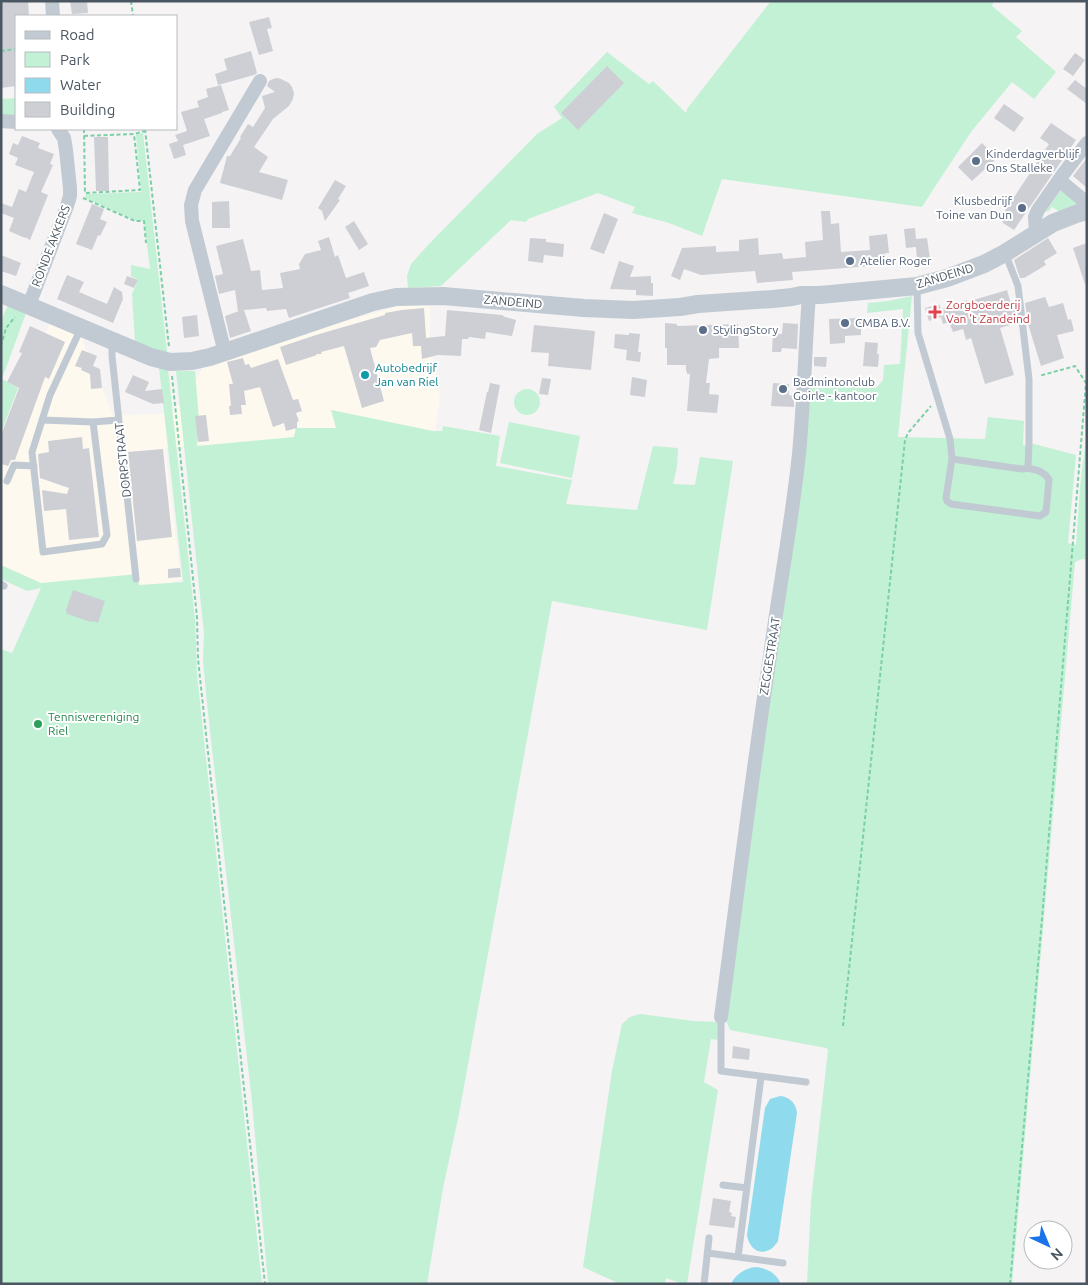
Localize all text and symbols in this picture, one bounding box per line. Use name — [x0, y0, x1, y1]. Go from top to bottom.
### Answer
legend — [15, 15, 178, 130]
text: Road — [60, 26, 95, 43]
text: Park — [60, 51, 90, 68]
text: Water — [60, 76, 101, 93]
text: Building — [60, 101, 115, 118]
place label: Kinderdagverblijf Ons Stalleke — [986, 147, 1080, 174]
marker: Kinderdagverblijf Ons Stalleke — [970, 155, 982, 167]
place label: Klusbedrijf Toine van Dun — [936, 194, 1012, 221]
marker: Klusbedrijf Toine van Dun — [1016, 202, 1028, 214]
street label: RONDE AKKERS — [29, 203, 72, 288]
place label: Atelier Roger — [860, 254, 932, 267]
marker: Atelier Roger — [844, 255, 856, 267]
street label: ZANDEIND — [915, 261, 975, 290]
street label: ZANDEIND — [483, 292, 543, 311]
place label: Zorgboerderij Van 't Zandeind — [946, 298, 1030, 325]
marker: Zorgboerderij Van 't Zandeind — [928, 305, 942, 319]
place label: CMBA B.V. — [855, 316, 911, 329]
marker: CMBA B.V. — [839, 317, 851, 329]
place label: StylingStory — [713, 323, 778, 336]
marker: StylingStory — [697, 324, 709, 336]
place label: Autobedrijf Jan van Riel — [375, 361, 438, 388]
marker: Autobedrijf Jan van Riel — [359, 369, 371, 381]
place label: Badmintonclub Goirle - kantoor — [793, 375, 877, 402]
marker: Badmintonclub Goirle - kantoor — [777, 383, 789, 395]
street label: DORPSTRAAT — [112, 422, 133, 498]
street label: ZEGGESTRAAT — [757, 616, 782, 696]
place label: Tennisvereniging Riel — [48, 710, 140, 737]
marker: Tennisvereniging Riel — [32, 718, 44, 730]
north arrow — [1023, 1220, 1073, 1270]
text: N — [1048, 1245, 1066, 1264]

